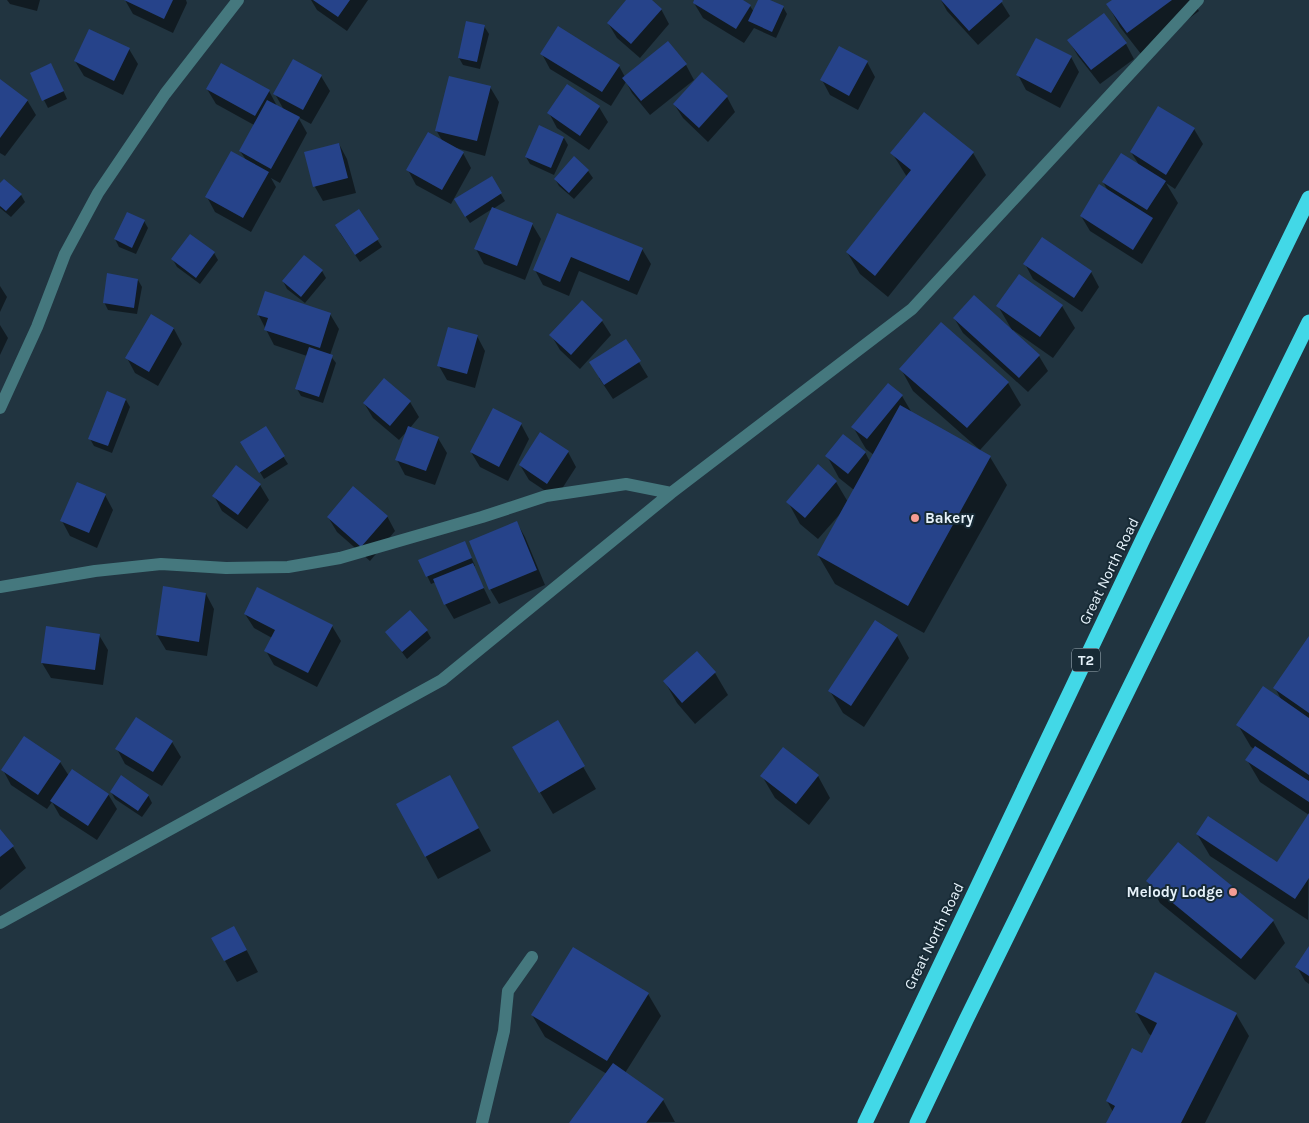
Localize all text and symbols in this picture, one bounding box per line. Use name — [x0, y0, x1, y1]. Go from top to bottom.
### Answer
place label: Bakery — [925, 509, 974, 527]
marker: Bakery — [909, 512, 921, 524]
street label: Great North Road — [1075, 515, 1143, 627]
road number: T2 — [1072, 648, 1100, 672]
street label: Great North Road — [900, 880, 968, 992]
place label: Melody Lodge — [1127, 883, 1223, 901]
marker: Melody Lodge — [1227, 886, 1239, 898]

